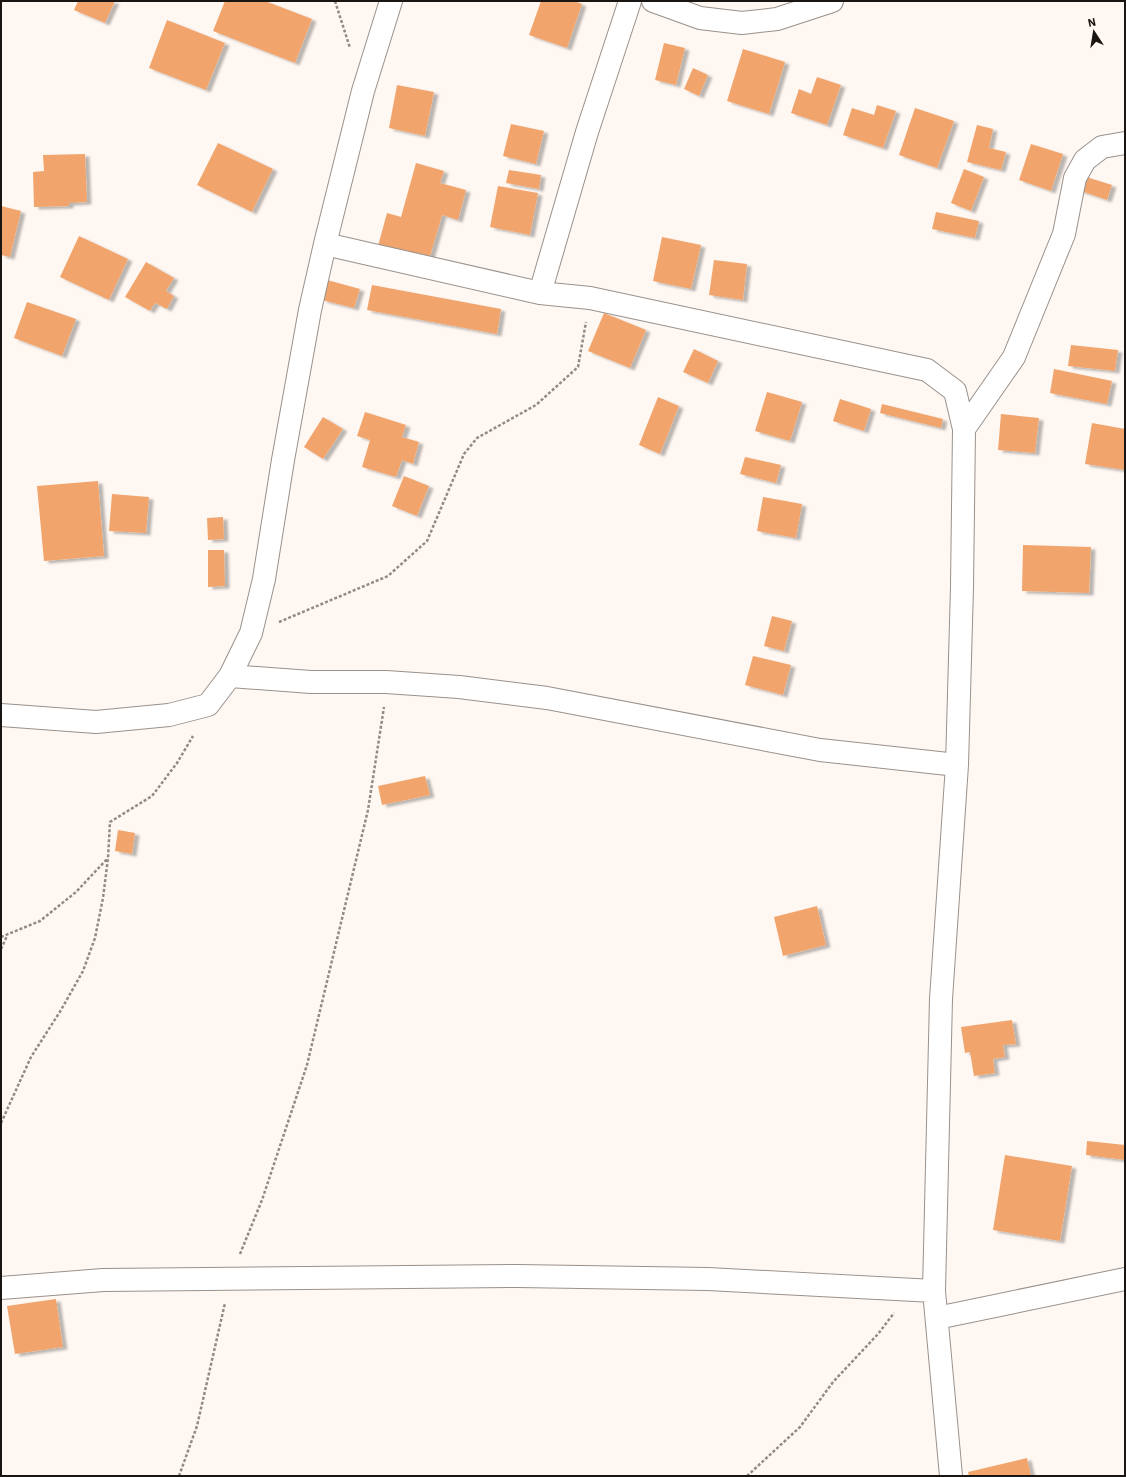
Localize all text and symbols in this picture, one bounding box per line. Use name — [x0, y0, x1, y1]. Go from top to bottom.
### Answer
north arrow — [1074, 12, 1114, 52]
text: N — [1087, 15, 1097, 30]

